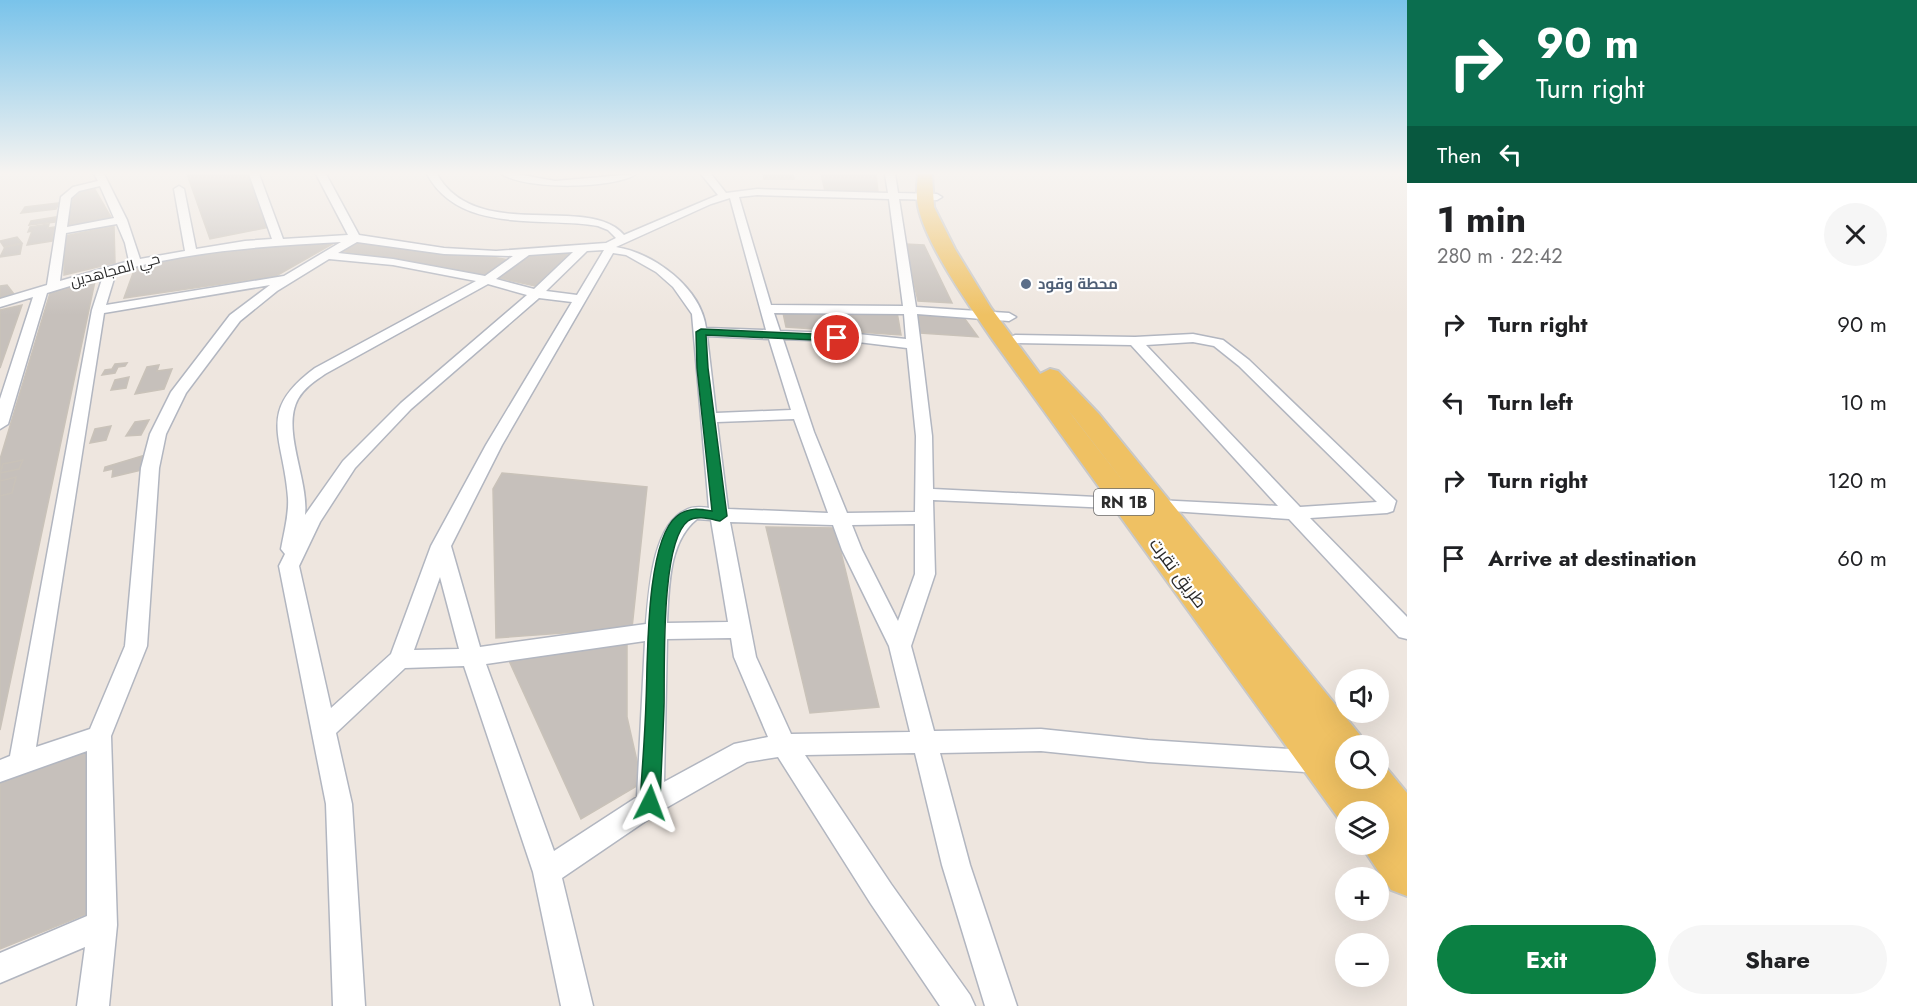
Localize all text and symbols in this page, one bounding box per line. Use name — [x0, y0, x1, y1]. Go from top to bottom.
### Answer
text: 90 m — [1536, 13, 1639, 74]
icon: right — [1437, 24, 1515, 102]
text: Turn right — [1536, 69, 1644, 108]
icon: left — [1494, 138, 1527, 171]
text: Then — [1437, 139, 1482, 171]
text: 1 min — [1437, 193, 1526, 245]
button: close — [1824, 203, 1887, 266]
text: 280 m · 22:42 — [1437, 242, 1563, 271]
street label: حي المجاهدين — [68, 247, 163, 294]
place label: محطة وقود — [1038, 273, 1118, 295]
marker: محطة وقود — [1019, 277, 1033, 291]
icon: right — [1437, 308, 1470, 341]
text: Turn right — [1488, 308, 1588, 340]
text: 90 m — [1837, 308, 1887, 340]
pin — [811, 312, 862, 363]
icon: arrive — [820, 321, 853, 354]
icon: left — [1437, 386, 1470, 419]
text: Turn left — [1488, 386, 1573, 418]
text: 10 m — [1840, 386, 1887, 418]
icon: right — [1437, 464, 1470, 497]
text: Turn right — [1488, 464, 1588, 496]
text: 120 m — [1828, 464, 1887, 496]
road number: RN 1B — [1094, 489, 1154, 515]
street label: طريق تقرت — [1143, 532, 1213, 614]
icon: arrive — [1437, 542, 1470, 575]
text: Arrive at destination — [1488, 542, 1697, 574]
text: 60 m — [1837, 542, 1887, 574]
map controls — [1335, 669, 1389, 987]
button: sound — [1335, 669, 1389, 723]
button: search — [1335, 735, 1389, 789]
position arrow — [618, 771, 682, 835]
button: layers — [1335, 801, 1389, 855]
button: + — [1335, 867, 1389, 921]
button: Exit — [1437, 925, 1656, 994]
button: Share — [1668, 925, 1887, 994]
button: − — [1335, 933, 1389, 987]

